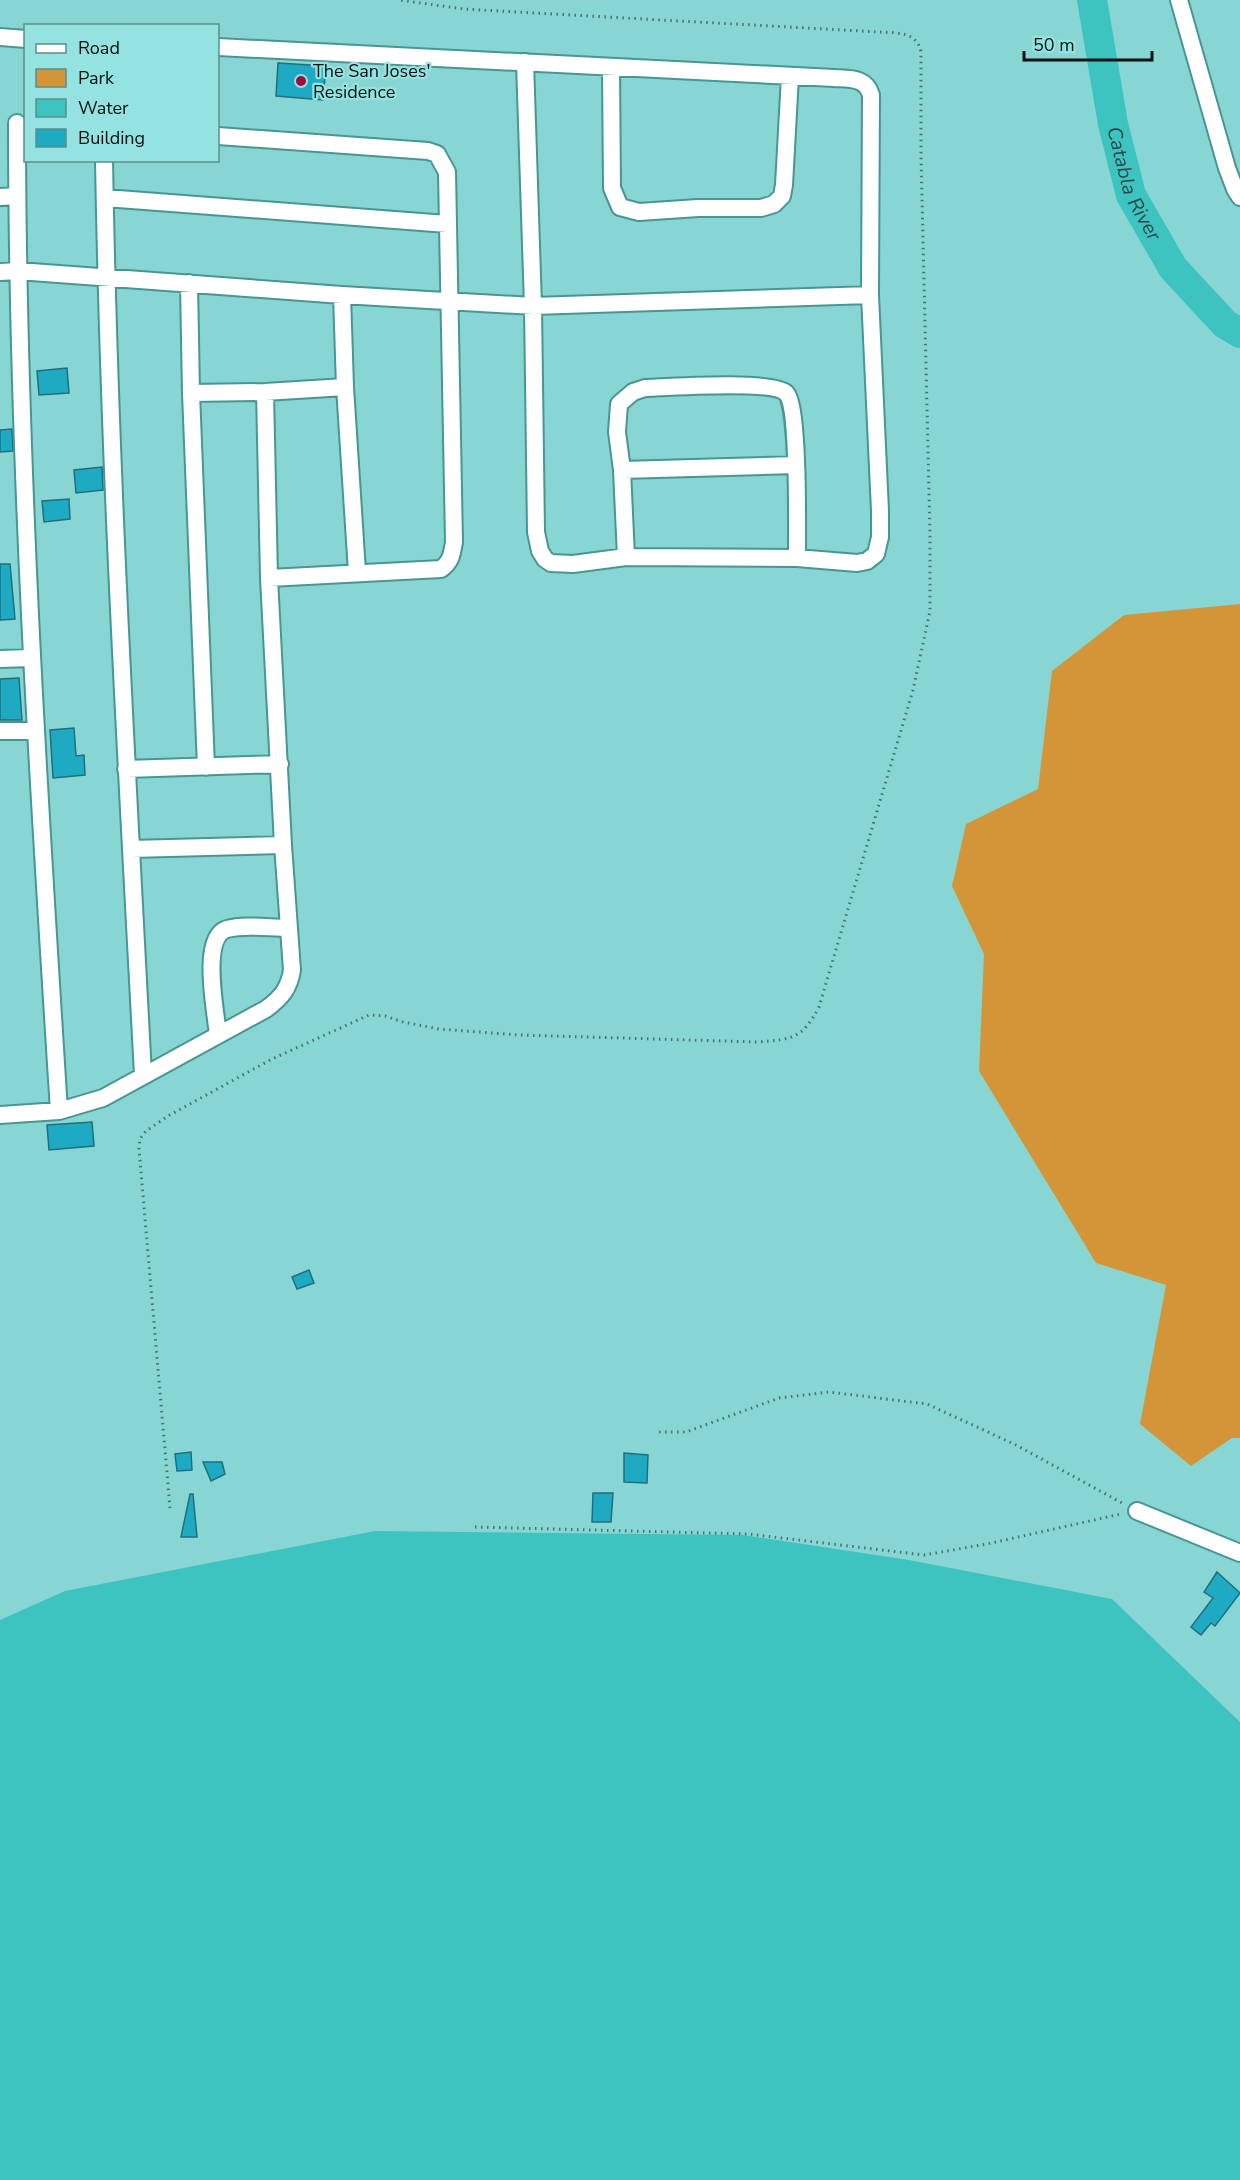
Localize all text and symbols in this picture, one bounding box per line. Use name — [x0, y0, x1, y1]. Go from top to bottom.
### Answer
legend — [24, 24, 219, 162]
scale bar — [1024, 24, 1152, 62]
text: 50 m — [1033, 33, 1075, 57]
text: Road — [78, 36, 120, 60]
place label: The San Joses' Residence — [313, 59, 430, 104]
text: Park — [78, 66, 115, 90]
marker: The San Joses' Residence — [294, 74, 308, 88]
text: Water — [78, 96, 129, 120]
water label: Catabla River — [1101, 123, 1168, 246]
text: Building — [78, 126, 145, 150]

